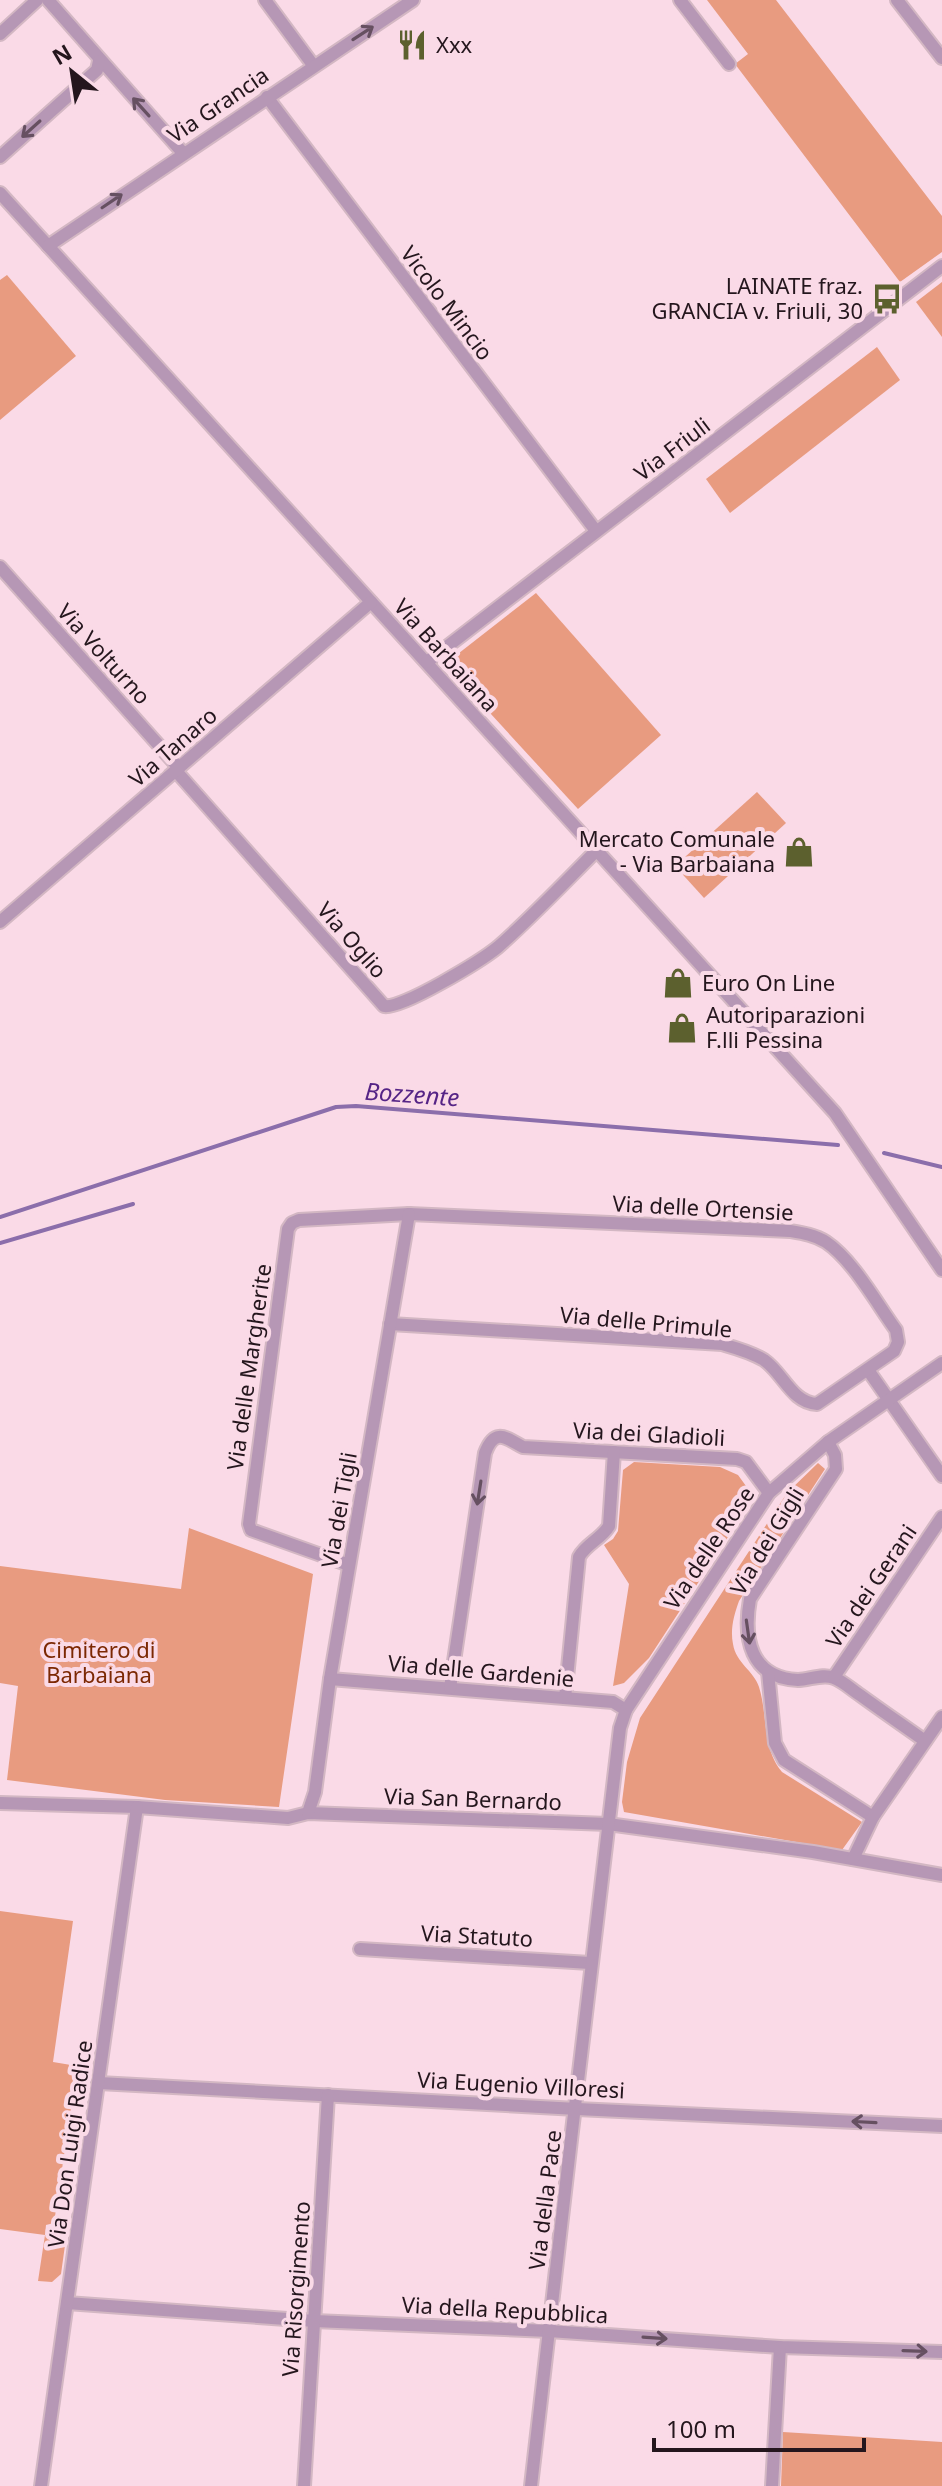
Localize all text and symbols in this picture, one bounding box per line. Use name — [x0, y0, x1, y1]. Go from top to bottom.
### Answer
one-way arrow — [351, 24, 374, 40]
restaurant icon: Xxx — [395, 28, 429, 62]
place label: Xxx — [436, 29, 473, 59]
north arrow — [32, 32, 112, 112]
text: N — [46, 36, 77, 71]
street label: Via Grancia — [161, 59, 274, 149]
one-way arrow — [132, 97, 151, 118]
one-way arrow — [22, 120, 42, 138]
one-way arrow — [100, 193, 122, 209]
street label: Vicolo Mincio — [395, 239, 501, 366]
place label: LAINATE fraz. GRANCIA v. Friuli, 30 — [652, 270, 863, 325]
bus stop icon: LAINATE fraz. GRANCIA v. Friuli, 30 — [870, 282, 904, 316]
street label: Via Friuli — [627, 410, 716, 487]
street label: Via Barbaiana — [388, 591, 506, 717]
street label: Via Volturno — [51, 596, 158, 710]
street label: Via Tanaro — [122, 700, 223, 793]
place label: Mercato Comunale - Via Barbaiana — [579, 823, 775, 878]
shop icon: Mercato Comunale - Via Barbaiana — [782, 835, 816, 869]
street label: Via Oglio — [311, 895, 394, 984]
shop icon: Euro On Line — [661, 966, 695, 1000]
place label: Euro On Line — [702, 967, 835, 997]
place label: Autoriparazioni F.lli Pessina — [706, 999, 865, 1054]
shop icon: Autoriparazioni F.lli Pessina — [665, 1011, 699, 1045]
water label: Bozzente — [364, 1074, 461, 1113]
street label: Via delle Ortensie — [612, 1187, 794, 1227]
street label: Via delle Margherite — [219, 1262, 277, 1472]
street label: Via delle Primule — [559, 1299, 733, 1343]
street label: Via dei Gladioli — [572, 1414, 726, 1452]
street label: Via dei Tigli — [313, 1450, 363, 1570]
one-way arrow — [471, 1480, 486, 1505]
street label: Via delle Rose — [656, 1480, 760, 1615]
street label: Via dei Gigli — [722, 1481, 810, 1600]
street label: Via dei Gerani — [818, 1518, 923, 1653]
one-way arrow — [741, 1619, 756, 1644]
park label: Cimitero di Barbaiana — [42, 1634, 156, 1689]
street label: Via delle Gardenie — [387, 1647, 576, 1693]
street label: Via San Bernardo — [384, 1780, 562, 1816]
street label: Via Statuto — [420, 1917, 534, 1953]
street label: Via Don Luigi Radice — [40, 2038, 98, 2250]
street label: Via Eugenio Villoresi — [416, 2064, 626, 2104]
one-way arrow — [851, 2114, 878, 2129]
street label: Via della Pace — [521, 2128, 567, 2272]
street label: Via Risorgimento — [274, 2200, 316, 2378]
street label: Via della Repubblica — [401, 2289, 609, 2329]
one-way arrow — [641, 2331, 668, 2346]
one-way arrow — [901, 2344, 928, 2359]
scale bar — [654, 2402, 864, 2452]
text: 100 m — [666, 2412, 736, 2445]

